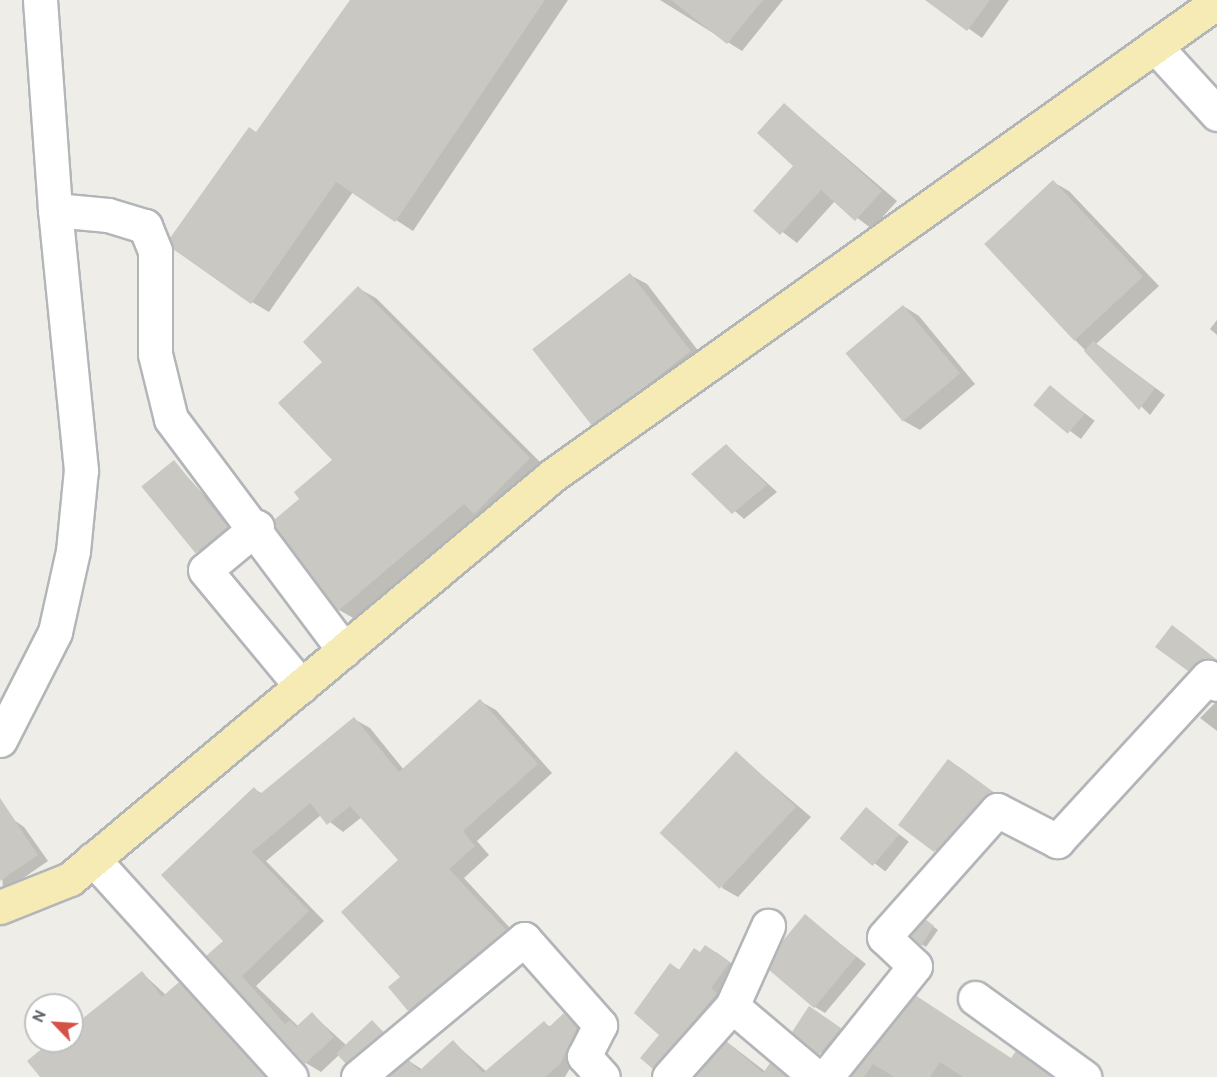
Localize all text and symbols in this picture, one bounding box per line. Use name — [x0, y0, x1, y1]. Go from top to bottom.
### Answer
north arrow — [24, 993, 84, 1053]
text: N — [28, 1007, 50, 1025]

